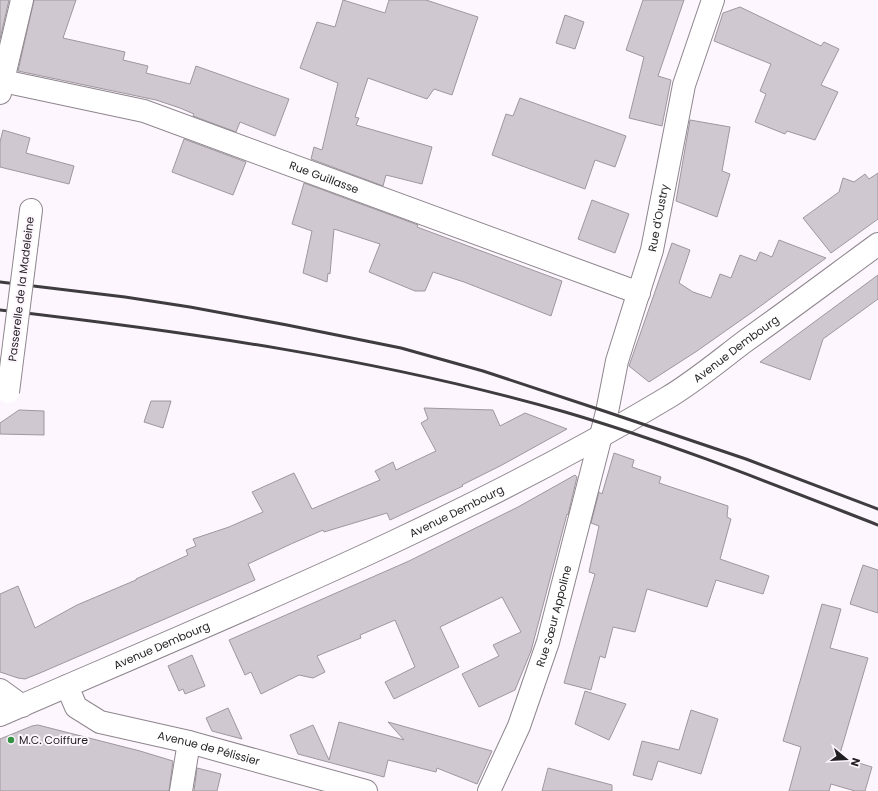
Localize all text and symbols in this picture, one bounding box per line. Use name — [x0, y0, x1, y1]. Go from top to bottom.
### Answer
street label: Rue Guillasse — [287, 157, 361, 197]
street label: Rue d'Oustry — [644, 182, 673, 253]
street label: Passerelle de la Madeleine — [4, 216, 38, 362]
street label: Avenue Dembourg — [690, 311, 782, 386]
street label: Avenue Dembourg — [407, 481, 506, 541]
street label: Rue Sœur Appoline — [532, 563, 575, 669]
street label: Avenue Dembourg — [111, 617, 212, 673]
street label: Avenue de Pélissier — [156, 727, 262, 769]
place label: M.C. Coiffure — [19, 732, 88, 748]
marker: M.C. Coiffure — [6, 735, 16, 745]
north arrow — [826, 739, 866, 779]
text: N — [847, 756, 864, 769]

